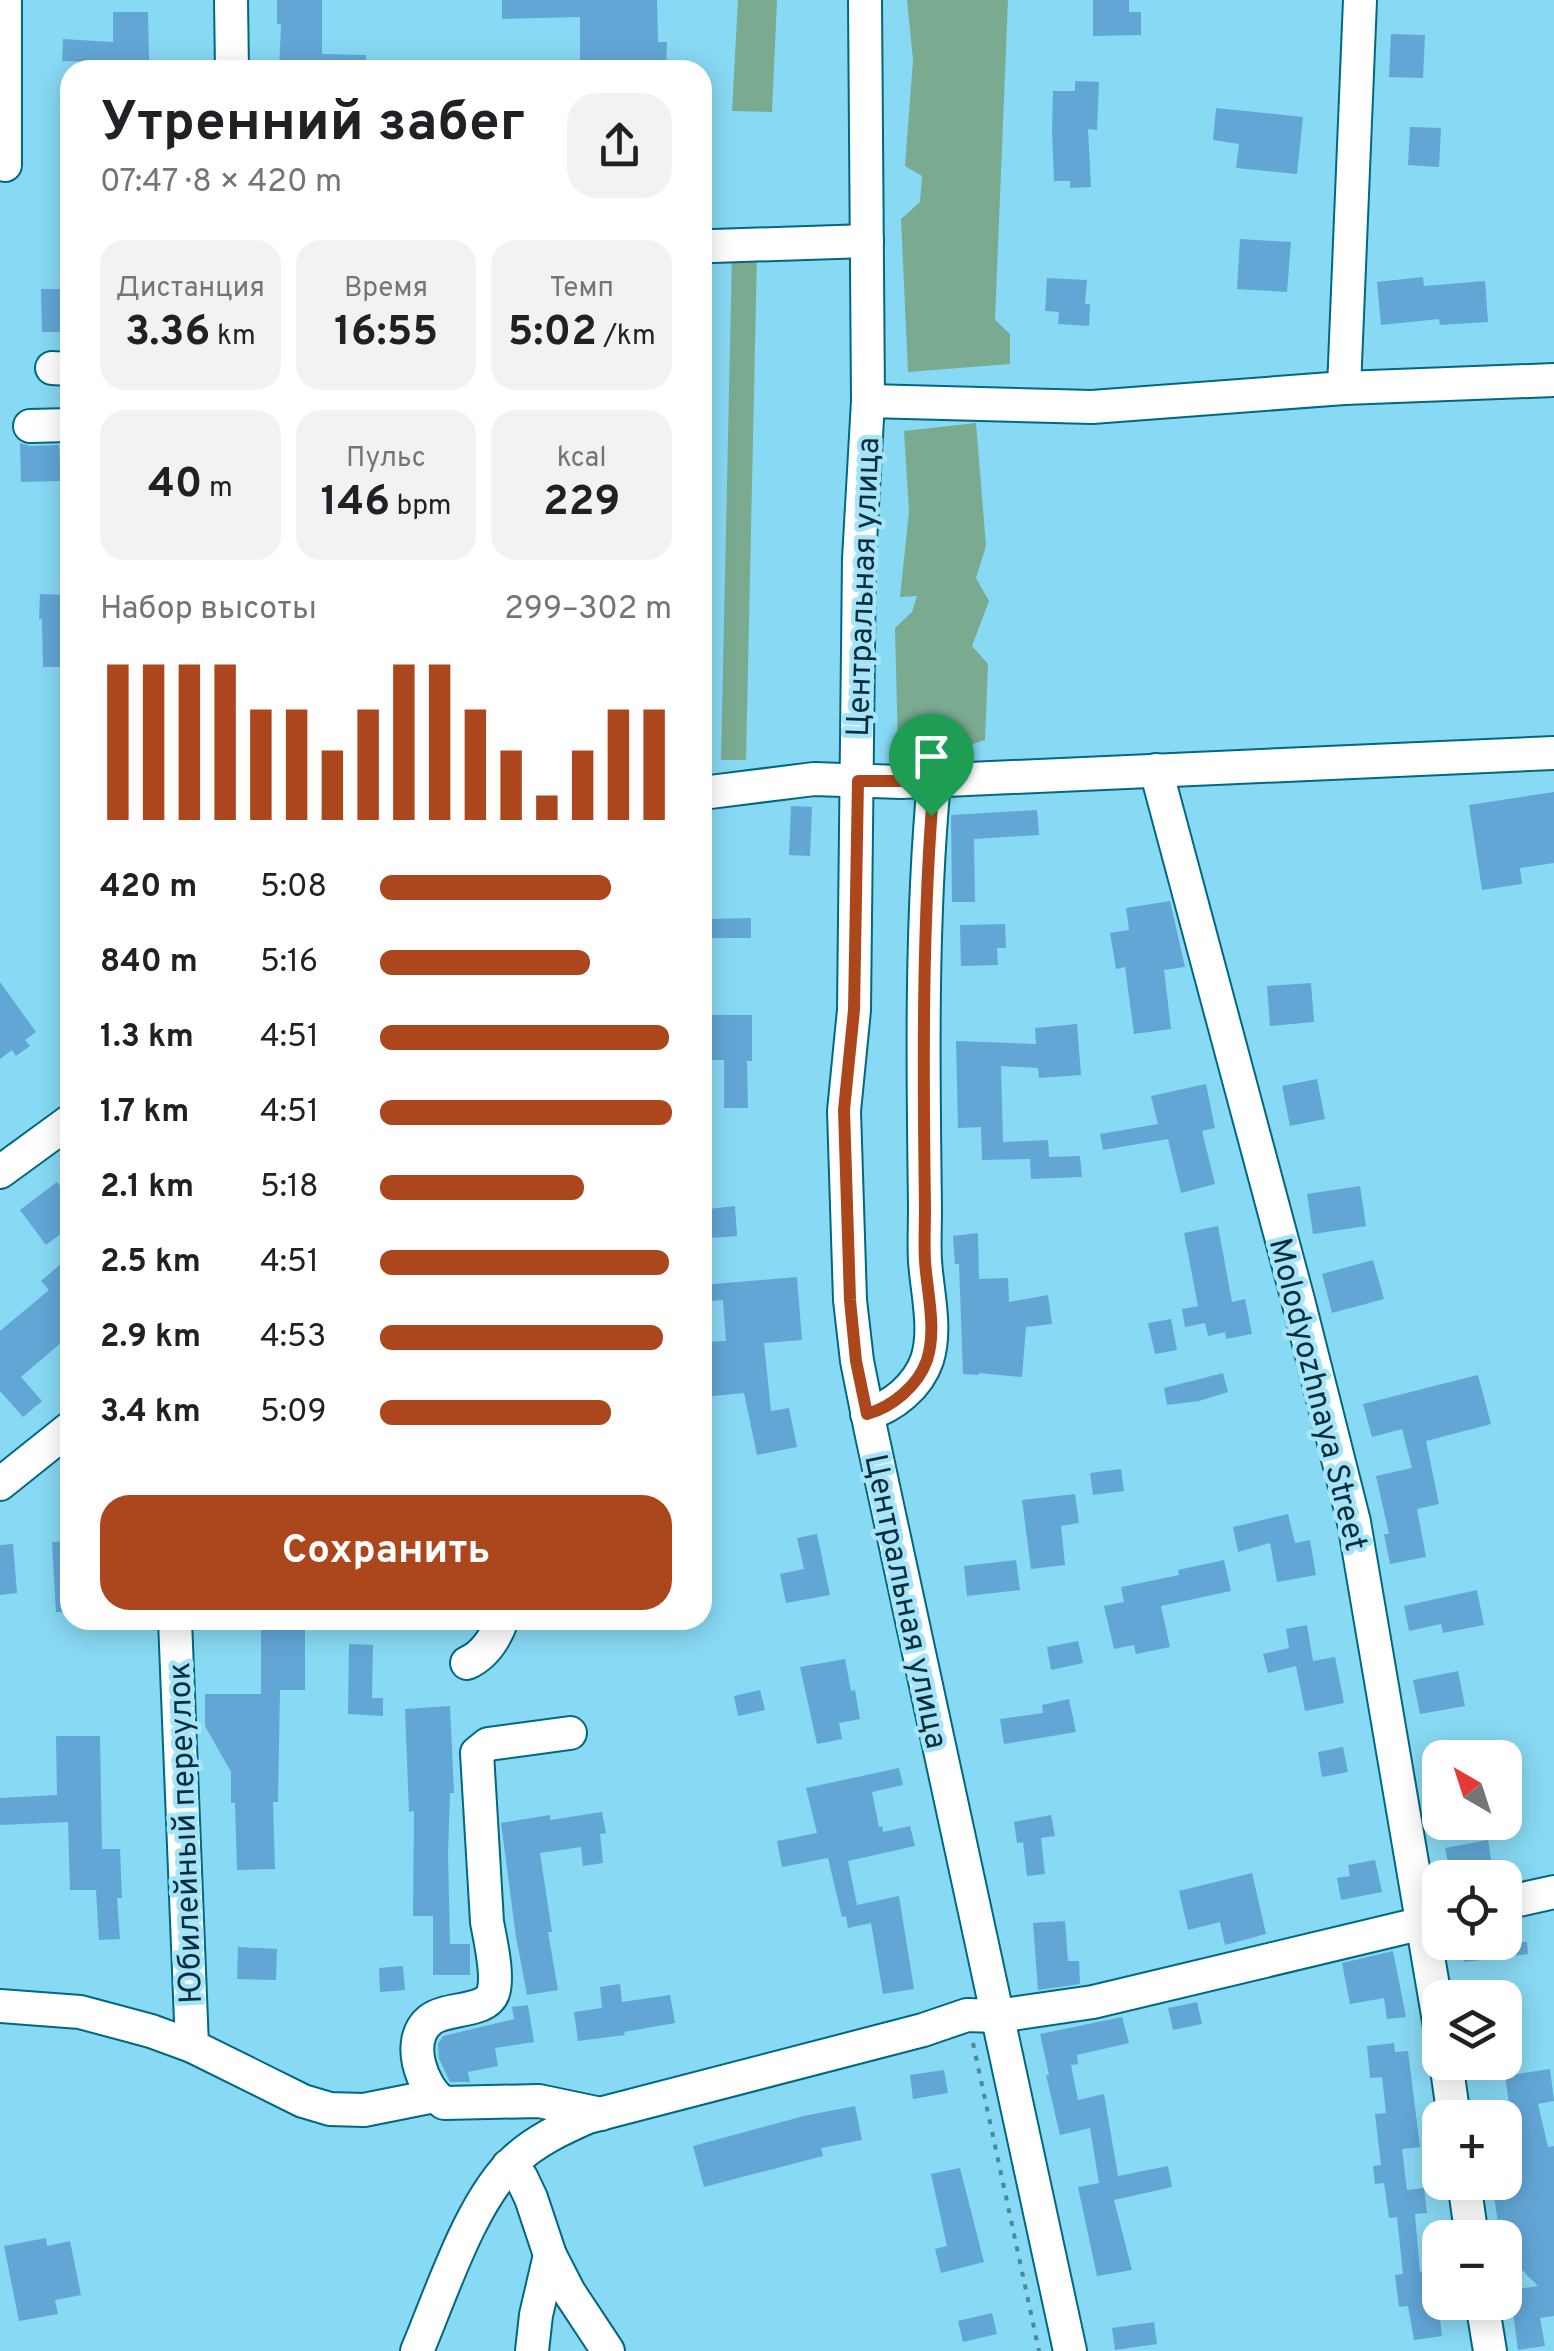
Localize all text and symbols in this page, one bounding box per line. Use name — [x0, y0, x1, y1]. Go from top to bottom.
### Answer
text: Утренний забег — [100, 90, 525, 160]
button: share — [567, 93, 672, 198]
text: 07:47 · 8 × 420 m — [100, 163, 342, 203]
text: Дистанция — [116, 271, 265, 307]
text: Время — [344, 271, 428, 307]
text: Темп — [549, 271, 614, 307]
text: 3.36 — [125, 307, 210, 360]
text: 16:55 — [334, 307, 438, 360]
text: 5:02 — [508, 307, 597, 360]
text: km — [210, 319, 256, 355]
text: /km — [597, 319, 656, 355]
street label: Центральная улица — [840, 436, 890, 738]
text: Пульс — [346, 441, 426, 477]
text: kcal — [557, 441, 607, 477]
text: 40 — [148, 459, 202, 512]
text: m — [202, 471, 233, 507]
text: 146 — [320, 477, 390, 530]
text: 229 — [543, 477, 620, 530]
text: bpm — [390, 489, 452, 525]
text: Набор высоты — [100, 590, 317, 630]
text: 299–302 m — [504, 590, 672, 630]
pin — [889, 714, 974, 817]
icon: arrive — [904, 729, 959, 784]
text: 420 m — [100, 868, 197, 908]
text: 5:08 — [260, 868, 327, 908]
text: 840 m — [100, 943, 198, 983]
text: 5:16 — [260, 943, 318, 983]
text: 1.3 km — [100, 1018, 194, 1058]
text: 4:51 — [260, 1018, 319, 1058]
text: 1.7 km — [100, 1093, 189, 1133]
text: 4:51 — [260, 1093, 319, 1133]
text: 2.1 km — [100, 1168, 194, 1208]
text: 5:18 — [260, 1168, 319, 1208]
street label: Molodyozhnaya Street — [1258, 1234, 1374, 1555]
text: 2.5 km — [100, 1243, 201, 1283]
text: 4:51 — [260, 1243, 319, 1283]
text: 2.9 km — [100, 1318, 201, 1358]
text: 4:53 — [260, 1318, 326, 1358]
text: 3.4 km — [100, 1393, 201, 1433]
text: 5:09 — [260, 1393, 327, 1433]
street label: Центральная улица — [853, 1451, 955, 1753]
button: Сохранить — [100, 1495, 672, 1610]
street label: Юбилейный переулок — [161, 1661, 213, 2004]
north arrow — [1422, 1740, 1522, 1840]
map controls — [1422, 1740, 1522, 2320]
button: locate — [1422, 1860, 1522, 1960]
button: layers — [1422, 1980, 1522, 2080]
button: + — [1422, 2100, 1522, 2200]
button: − — [1422, 2220, 1522, 2320]

